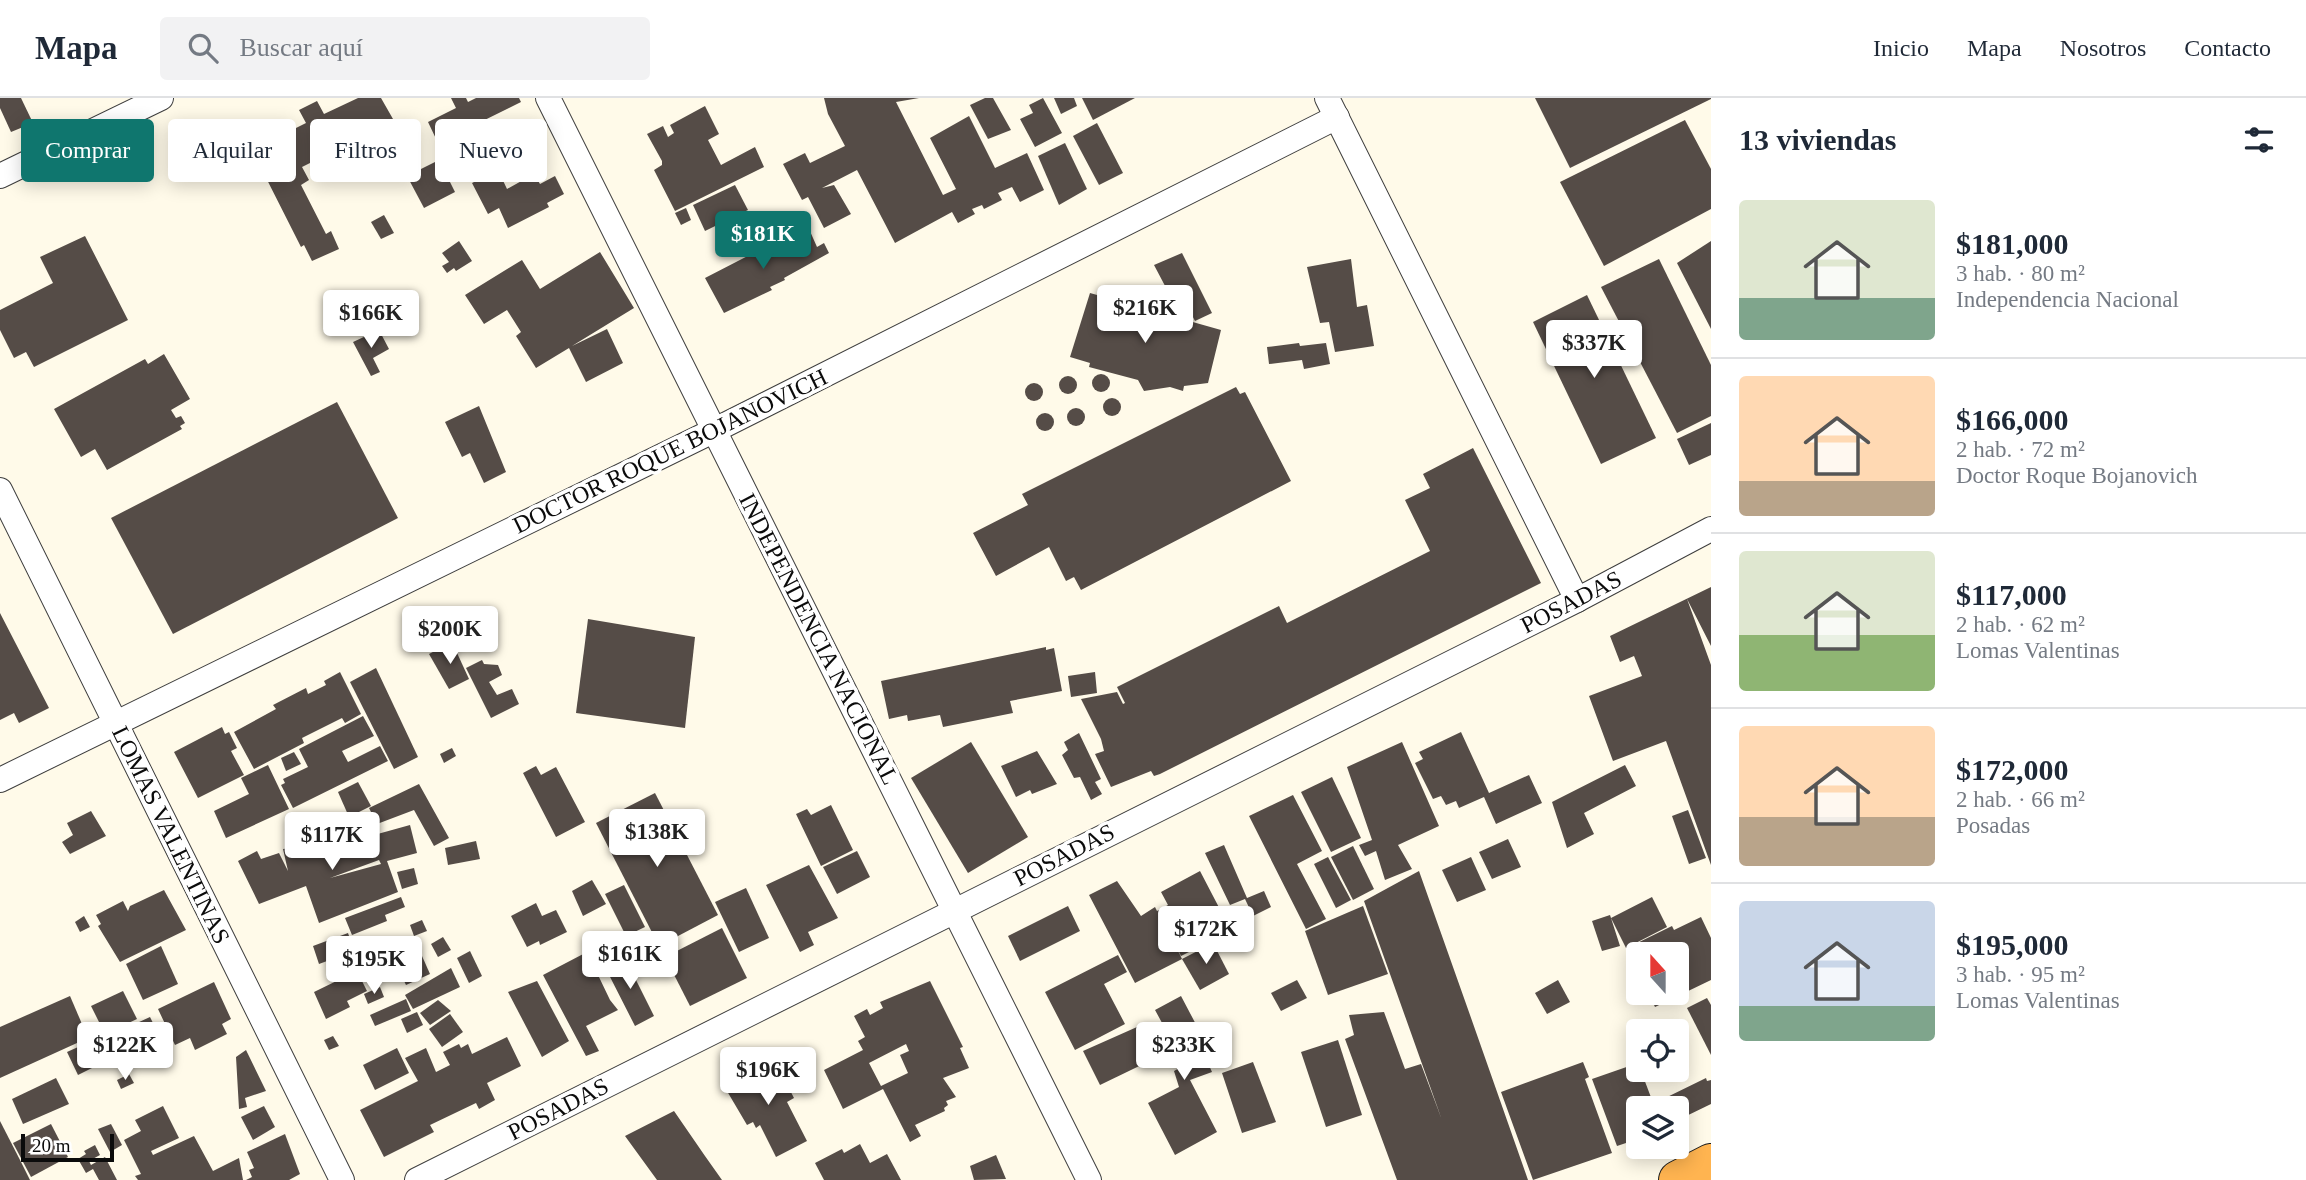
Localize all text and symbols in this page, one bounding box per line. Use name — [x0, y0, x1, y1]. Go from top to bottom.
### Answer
search box — [160, 17, 650, 80]
icon: search — [184, 29, 222, 67]
text: Mapa — [35, 30, 118, 66]
text: Buscar aquí — [240, 33, 363, 62]
text: Inicio — [1873, 35, 1929, 61]
text: Mapa — [1967, 35, 2022, 61]
text: Nosotros — [2060, 35, 2146, 61]
text: Contacto — [2184, 35, 2271, 61]
chip: Comprar — [21, 119, 154, 182]
chip: Alquilar — [168, 119, 296, 182]
chip: Filtros — [310, 119, 421, 182]
chip: Nuevo — [435, 119, 547, 182]
icon: filters — [2240, 121, 2278, 159]
text: 13 viviendas — [1739, 123, 1897, 156]
pin: $181K — [714, 212, 812, 271]
text: $181K — [731, 221, 795, 246]
text: $181,000 — [1956, 227, 2069, 260]
icon: home — [1795, 228, 1879, 312]
text: 3 hab. · 80 m² — [1956, 261, 2085, 286]
pin: $216K — [1096, 286, 1194, 345]
text: Independencia Nacional — [1956, 287, 2179, 312]
pin: $166K — [322, 290, 420, 350]
text: $216K — [1113, 295, 1177, 320]
text: $166K — [339, 300, 403, 325]
pin: $337K — [1545, 320, 1643, 380]
text: $337K — [1562, 330, 1626, 355]
street label: DOCTOR ROQUE BOJANOVICH — [509, 363, 831, 539]
text: $166,000 — [1956, 403, 2069, 436]
icon: home — [1795, 404, 1879, 488]
text: 2 hab. · 72 m² — [1956, 437, 2085, 462]
text: Doctor Roque Bojanovich — [1956, 463, 2197, 488]
street label: INDEPENDENCIA NACIONAL — [734, 489, 904, 789]
street label: POSADAS — [1516, 566, 1626, 638]
text: $117,000 — [1956, 578, 2067, 611]
icon: home — [1795, 579, 1879, 663]
pin: $200K — [401, 606, 499, 666]
text: 2 hab. · 62 m² — [1956, 612, 2085, 637]
text: $200K — [418, 616, 482, 641]
text: Lomas Valentinas — [1956, 638, 2120, 663]
street label: LOMAS VALENTINAS — [107, 722, 235, 948]
text: $172,000 — [1956, 753, 2069, 786]
icon: home — [1795, 754, 1879, 838]
text: 2 hab. · 66 m² — [1956, 787, 2085, 812]
pin: $138K — [608, 810, 706, 869]
pin: $117K — [283, 812, 381, 872]
text: Posadas — [1956, 813, 2030, 838]
text: $138K — [625, 819, 689, 844]
street label: POSADAS — [1009, 819, 1119, 891]
text: $117K — [301, 822, 363, 847]
pin: $172K — [1157, 906, 1255, 966]
text: $172K — [1174, 916, 1238, 941]
text: $195,000 — [1956, 928, 2069, 961]
icon: home — [1795, 929, 1879, 1013]
pin: $161K — [581, 932, 679, 991]
pin: $195K — [325, 936, 423, 996]
text: $161K — [598, 941, 662, 966]
north arrow — [1626, 942, 1689, 1004]
map controls — [1626, 942, 1689, 1159]
text: $195K — [342, 946, 406, 971]
text: 3 hab. · 95 m² — [1956, 962, 2085, 987]
text: Lomas Valentinas — [1956, 988, 2120, 1013]
button: locate — [1626, 1019, 1689, 1082]
pin: $122K — [76, 1023, 174, 1082]
pin: $233K — [1135, 1023, 1233, 1082]
text: $122K — [93, 1032, 157, 1057]
text: $233K — [1152, 1032, 1216, 1057]
pin: $196K — [719, 1048, 817, 1107]
text: $196K — [736, 1057, 800, 1082]
street label: POSADAS — [503, 1073, 613, 1145]
button: layers — [1626, 1096, 1689, 1159]
scale bar — [21, 1131, 114, 1163]
text: 20 m — [32, 1135, 71, 1156]

